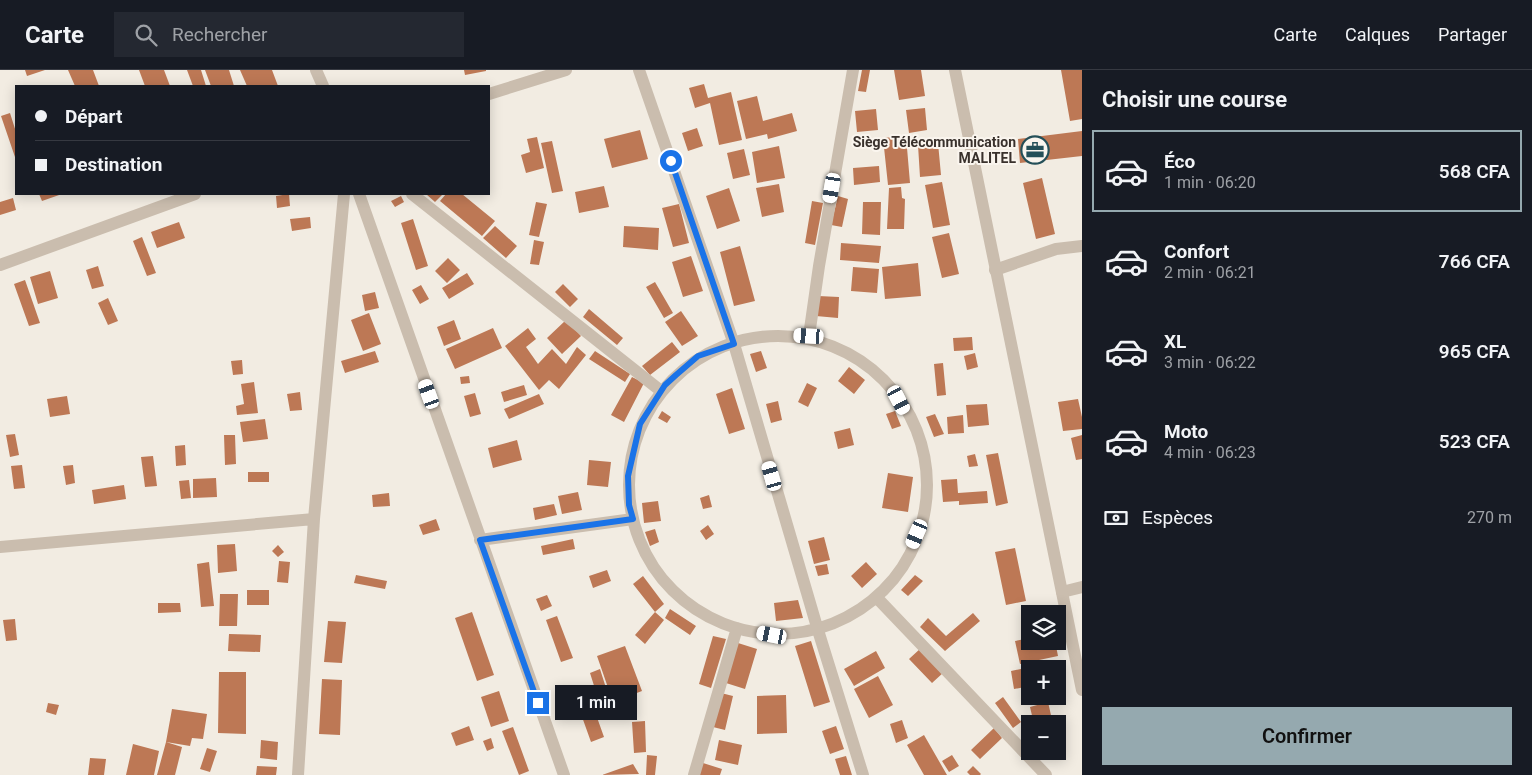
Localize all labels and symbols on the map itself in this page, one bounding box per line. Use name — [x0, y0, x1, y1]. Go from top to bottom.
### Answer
place label: Siège Télécommunication MALITEL — [853, 134, 1016, 166]
office icon: Siège Télécommunication MALITEL — [1020, 135, 1050, 165]
route start — [660, 150, 682, 172]
car — [822, 172, 841, 204]
car — [793, 328, 824, 344]
car — [416, 377, 441, 411]
car — [885, 383, 912, 417]
car — [760, 460, 783, 492]
car — [904, 517, 929, 551]
car — [755, 625, 788, 645]
callout: 1 min — [556, 686, 638, 720]
route end — [527, 692, 549, 714]

